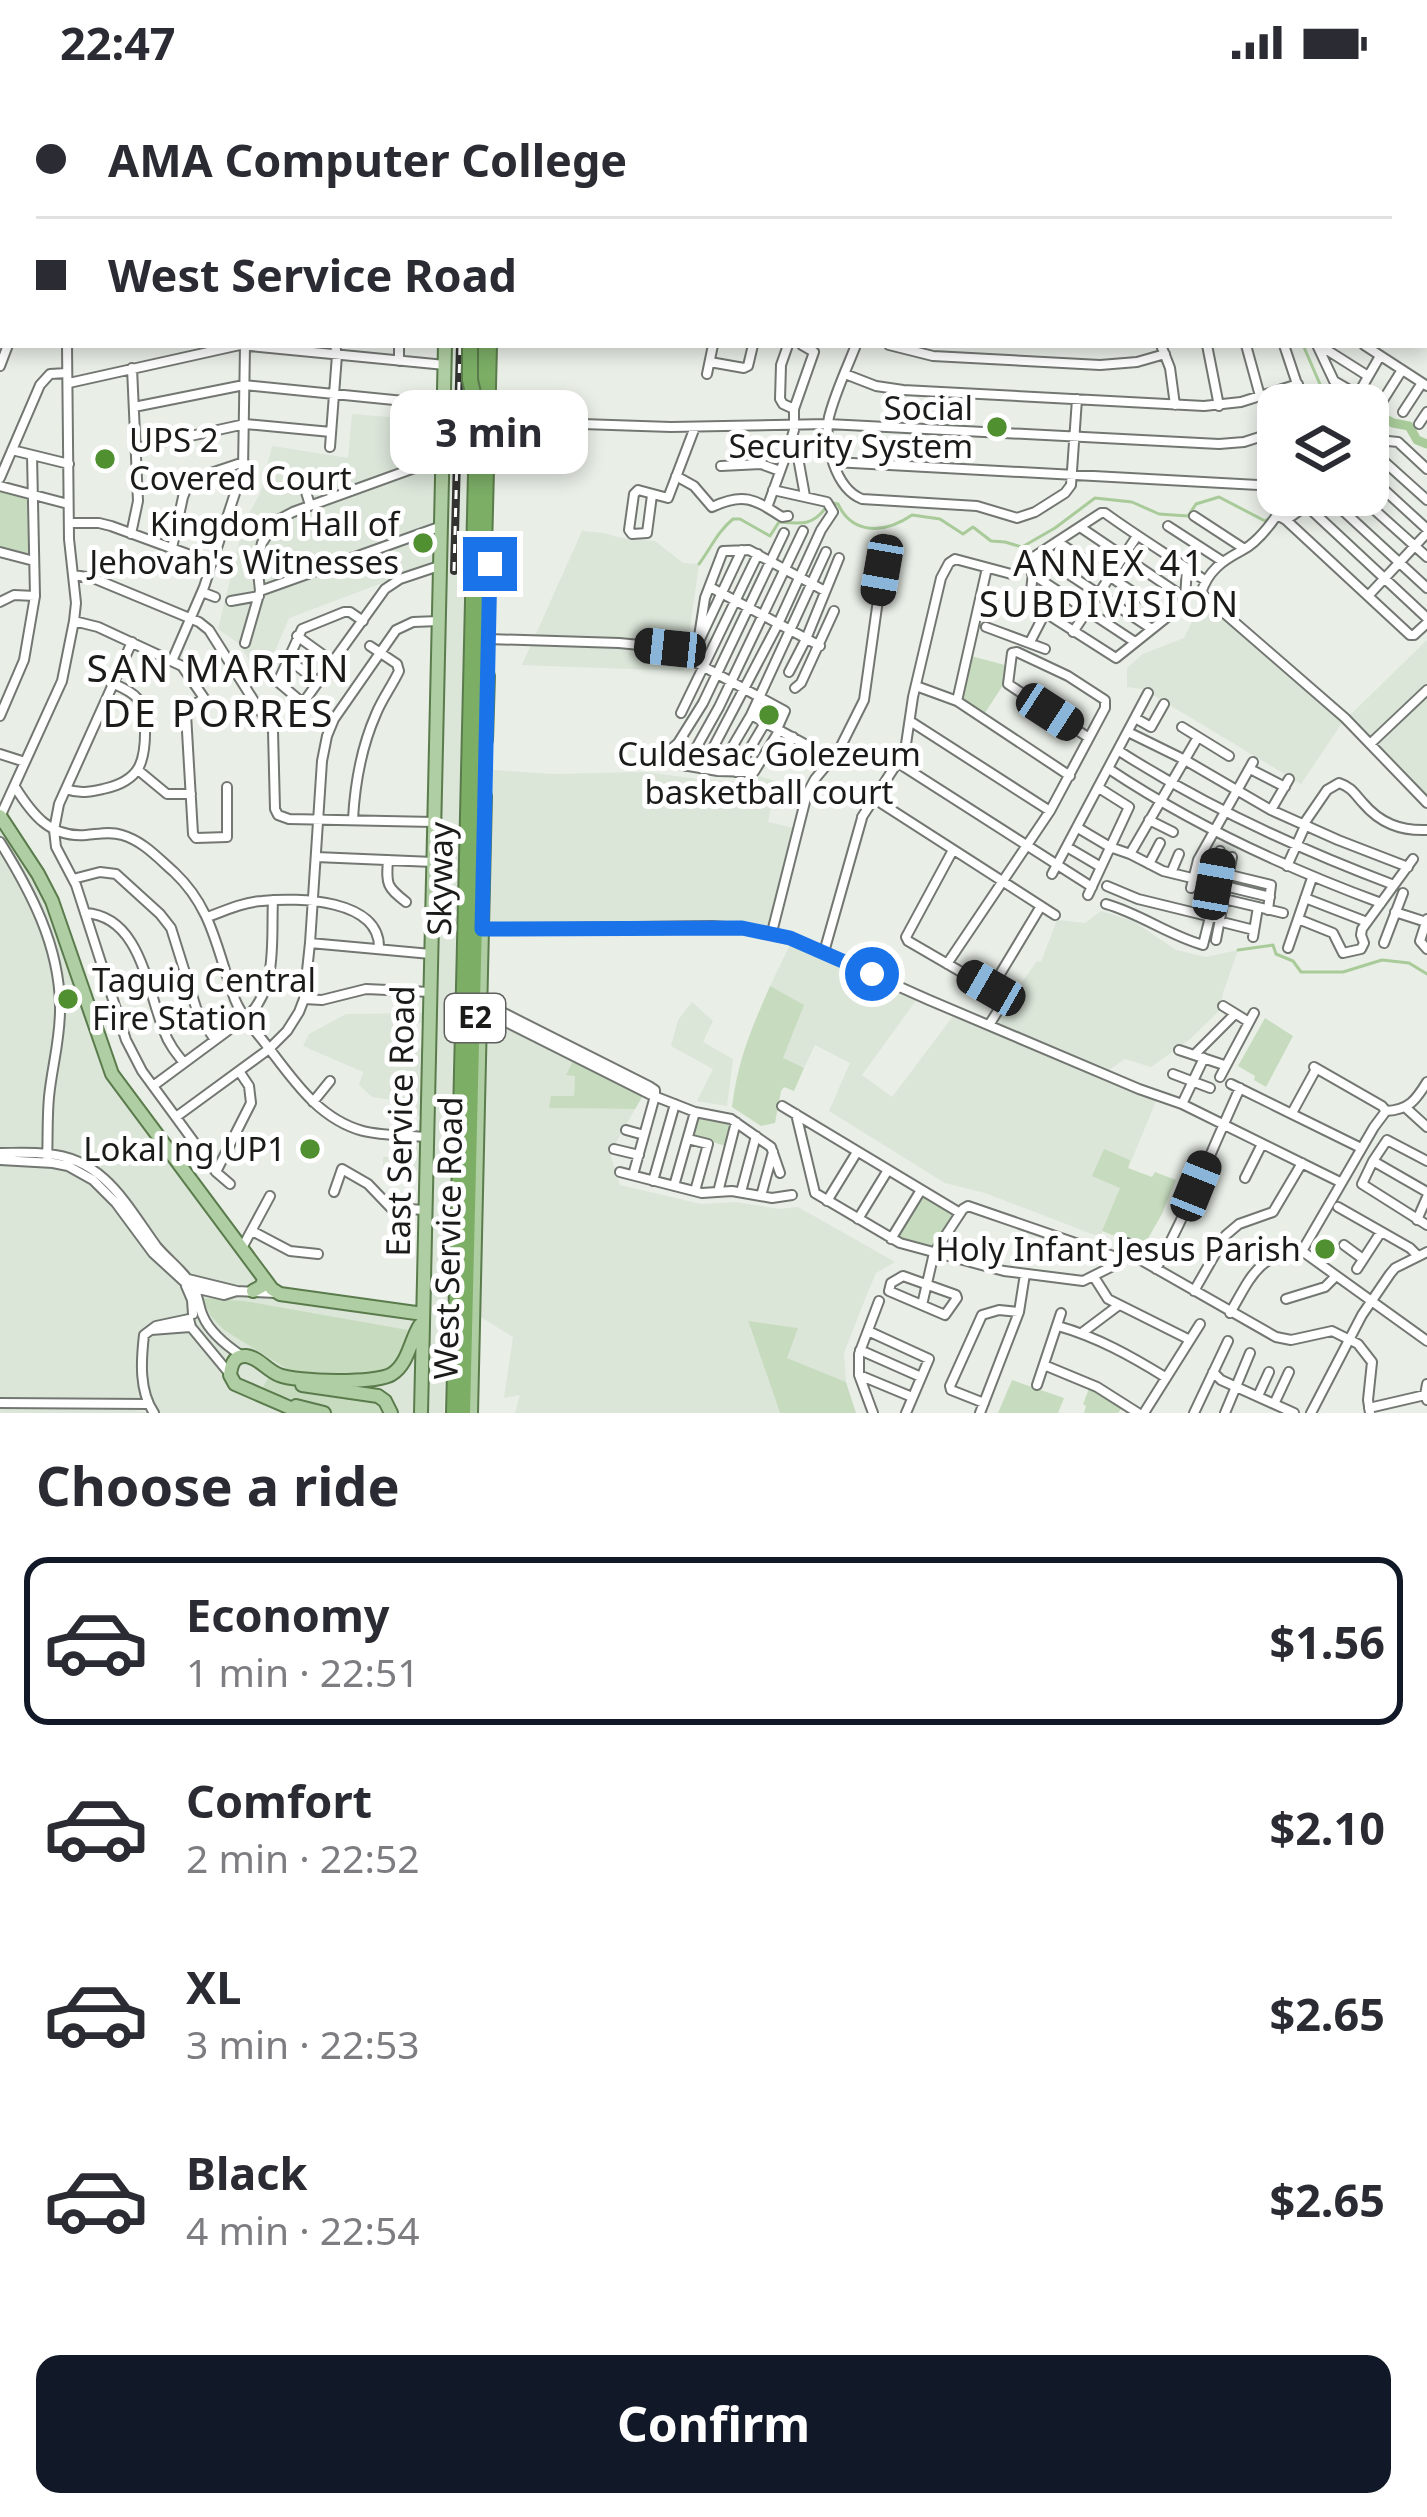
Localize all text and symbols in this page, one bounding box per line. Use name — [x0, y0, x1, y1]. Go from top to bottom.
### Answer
text: 22:47 — [60, 12, 176, 73]
text: AMA Computer College — [108, 129, 627, 190]
text: West Service Road — [108, 244, 517, 305]
map controls — [1257, 384, 1389, 516]
button: layers — [1257, 384, 1389, 516]
place label: Social Security System — [728, 385, 973, 468]
callout: 3 min — [391, 390, 589, 474]
text: 3 min — [435, 405, 543, 458]
marker: Social Security System — [984, 414, 1010, 440]
place label: UPS 2 Covered Court — [129, 417, 352, 500]
marker: UPS 2 Covered Court — [92, 446, 118, 472]
place label: Kingdom Hall of Jehovah's Witnesses — [86, 501, 401, 584]
marker: Kingdom Hall of Jehovah's Witnesses — [410, 530, 436, 556]
car — [858, 531, 906, 609]
route end — [463, 537, 517, 591]
district label: ANNEX 41 SUBDIVISION — [979, 538, 1241, 628]
car — [632, 626, 708, 670]
district label: SAN MARTIN DE PORRES — [86, 640, 352, 738]
car — [1010, 677, 1090, 747]
marker: Culdesac Golezeum basketball court — [756, 702, 782, 728]
place label: Culdesac Golezeum basketball court — [617, 731, 921, 814]
street label: Skyway — [416, 822, 463, 936]
car — [1190, 845, 1238, 923]
route start — [845, 947, 899, 1001]
car — [951, 954, 1031, 1022]
place label: Taguig Central Fire Station — [92, 957, 316, 1040]
street label: East Service Road — [375, 985, 424, 1257]
marker: Taguig Central Fire Station — [55, 986, 81, 1012]
road number: E2 — [445, 994, 505, 1042]
street label: West Service Road — [423, 1096, 472, 1380]
place label: Lokal ng UP1 — [83, 1126, 286, 1171]
marker: Lokal ng UP1 — [297, 1136, 323, 1162]
car — [1166, 1146, 1226, 1226]
place label: Holy Infant Jesus Parish — [935, 1226, 1301, 1271]
marker: Holy Infant Jesus Parish — [1312, 1236, 1338, 1262]
text: Choose a ride — [36, 1448, 400, 1522]
text: Economy — [186, 1584, 390, 1645]
icon: car — [42, 1587, 150, 1695]
text: $1.56 — [1269, 1611, 1385, 1672]
text: 1 min · 22:51 — [186, 1645, 420, 1698]
text: Comfort — [186, 1770, 372, 1831]
icon: car — [42, 1773, 150, 1881]
text: $2.10 — [1269, 1797, 1385, 1858]
text: 2 min · 22:52 — [186, 1831, 420, 1884]
text: XL — [186, 1956, 241, 2017]
icon: car — [42, 1959, 150, 2067]
text: $2.65 — [1269, 1983, 1385, 2044]
text: 3 min · 22:53 — [186, 2017, 420, 2070]
text: Black — [186, 2142, 307, 2203]
icon: car — [42, 2145, 150, 2253]
text: $2.65 — [1269, 2169, 1385, 2230]
text: 4 min · 22:54 — [186, 2203, 420, 2256]
button: Confirm — [36, 2355, 1391, 2493]

